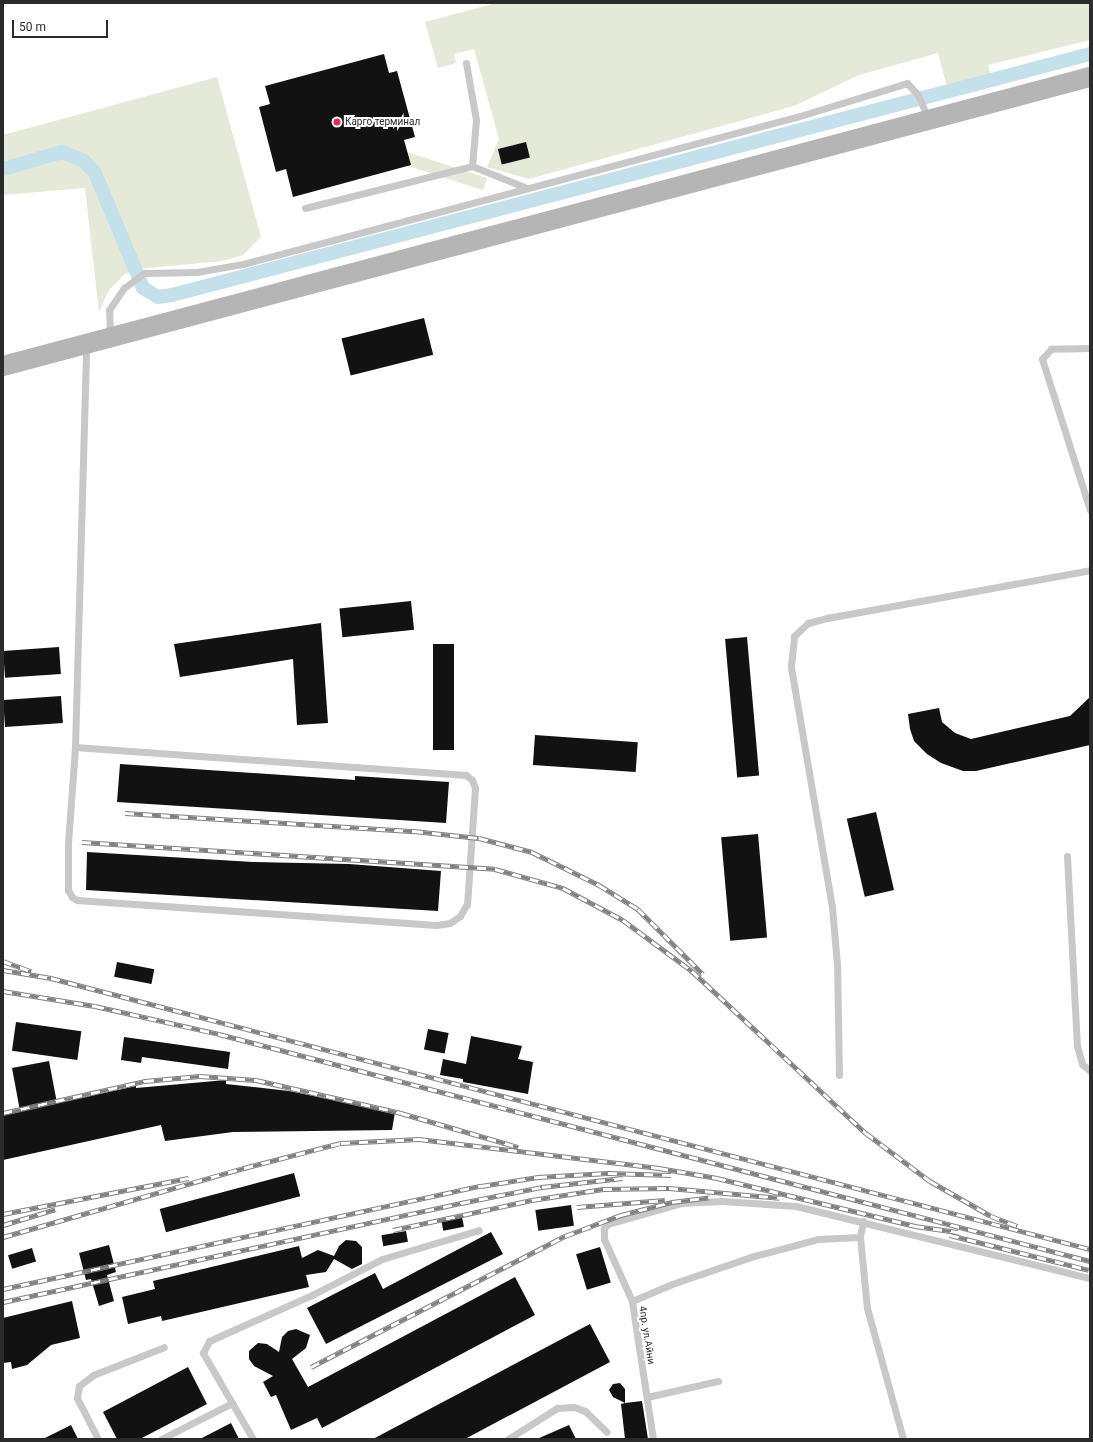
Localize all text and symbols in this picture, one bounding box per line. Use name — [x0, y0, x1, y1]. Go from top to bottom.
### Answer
scale bar — [14, 12, 110, 38]
text: 50 m — [19, 20, 46, 34]
place label: Карго терминал — [345, 116, 420, 128]
marker: Карго терминал — [332, 117, 342, 127]
street label: 4пр. ул.Айни — [636, 1305, 658, 1365]

